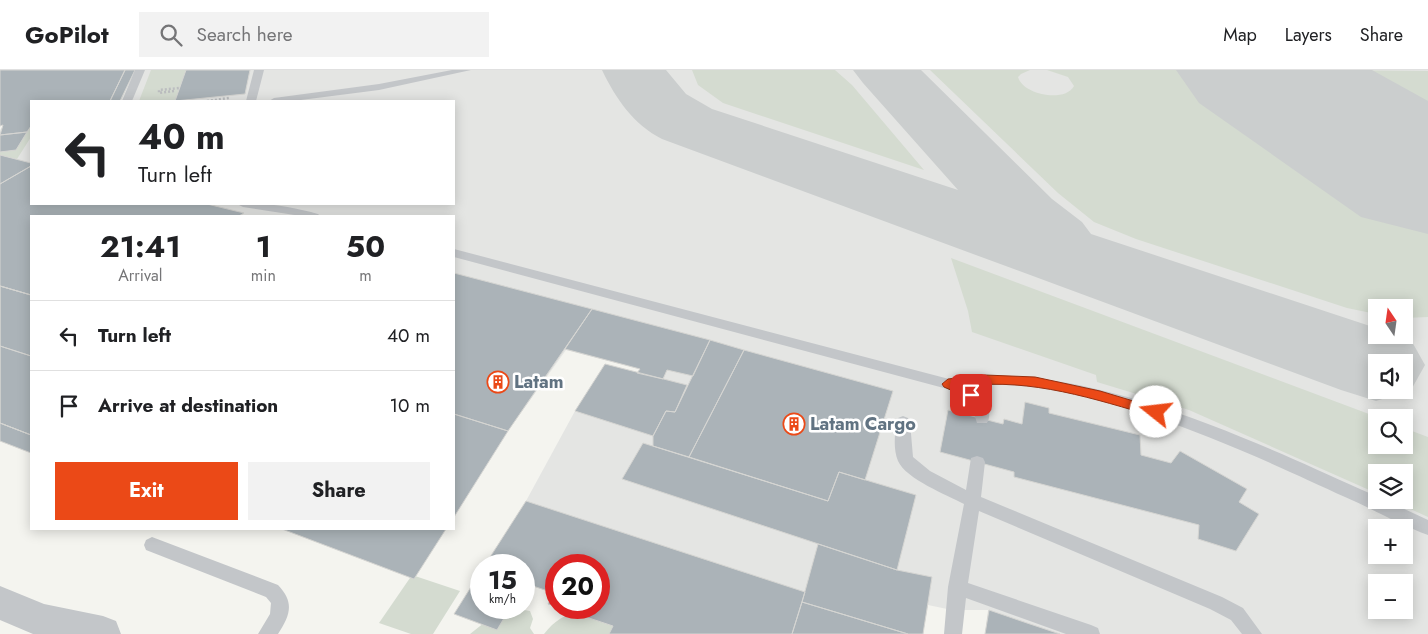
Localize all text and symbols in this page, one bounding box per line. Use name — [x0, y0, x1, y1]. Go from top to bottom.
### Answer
search box — [139, 12, 489, 57]
text: GoPilot — [25, 17, 109, 52]
icon: search — [157, 21, 185, 49]
text: Search here — [197, 21, 293, 48]
text: Map — [1223, 22, 1257, 48]
text: Layers — [1285, 22, 1332, 48]
text: Share — [1360, 22, 1403, 48]
text: 40 m — [138, 112, 225, 162]
icon: left — [55, 120, 120, 185]
text: Turn left — [138, 158, 212, 190]
text: 21:41 — [100, 225, 181, 268]
text: 1 — [256, 225, 271, 268]
text: 50 — [346, 225, 385, 268]
text: Arrival — [118, 264, 162, 287]
text: min — [251, 264, 276, 287]
text: m — [359, 264, 372, 287]
north arrow — [1368, 299, 1412, 344]
map controls — [1368, 299, 1413, 619]
icon: left — [55, 322, 83, 350]
text: Turn left — [98, 322, 171, 349]
text: 40 m — [387, 322, 430, 349]
button: sound — [1368, 354, 1413, 399]
place label: Latam — [514, 369, 563, 395]
building icon: Latam — [486, 370, 510, 394]
pin — [950, 374, 992, 416]
icon: arrive — [957, 381, 985, 409]
position arrow — [1129, 385, 1181, 437]
icon: arrive — [55, 392, 83, 420]
text: Arrive at destination — [98, 392, 278, 419]
text: 10 m — [390, 392, 430, 419]
button: search — [1368, 409, 1413, 454]
place label: Latam Cargo — [810, 411, 916, 437]
building icon: Latam Cargo — [782, 412, 806, 436]
button: Exit — [55, 462, 238, 520]
button: Share — [248, 462, 430, 520]
button: layers — [1368, 464, 1413, 509]
button: + — [1368, 519, 1413, 564]
speed limit sign: 20 — [545, 554, 610, 619]
text: 15 — [488, 562, 517, 598]
button: − — [1368, 574, 1413, 619]
text: km/h — [489, 590, 516, 608]

